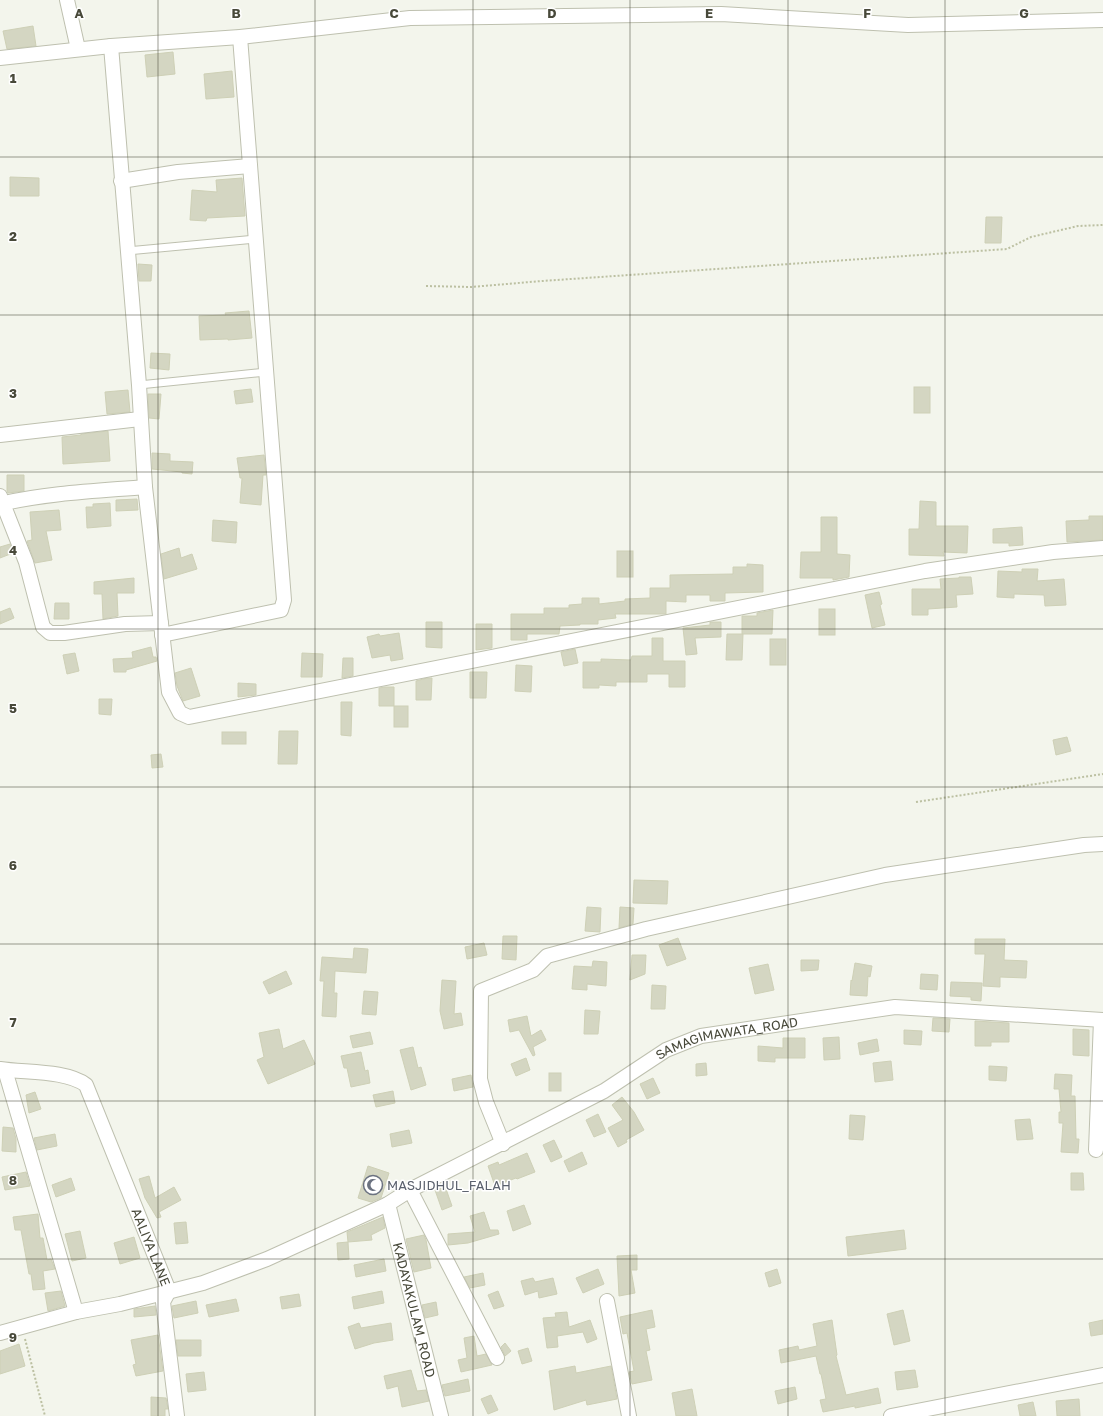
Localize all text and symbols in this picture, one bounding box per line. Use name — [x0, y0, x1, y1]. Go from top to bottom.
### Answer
text: A — [74, 5, 84, 21]
text: B — [231, 5, 241, 21]
text: C — [389, 5, 399, 21]
text: D — [547, 5, 557, 21]
text: E — [705, 5, 713, 21]
text: F — [863, 5, 871, 21]
text: G — [1019, 5, 1029, 21]
text: 1 — [10, 70, 17, 86]
text: 2 — [9, 228, 17, 244]
text: 3 — [9, 385, 17, 401]
text: 4 — [9, 542, 17, 558]
text: 5 — [9, 700, 17, 716]
text: 6 — [9, 857, 17, 873]
text: 7 — [9, 1014, 17, 1030]
street label: SAMAGIMAWATA_ROAD — [652, 1014, 799, 1063]
text: 8 — [9, 1172, 17, 1188]
mosque icon: MASJIDHUL_FALAH — [362, 1174, 384, 1196]
place label: MASJIDHUL_FALAH — [387, 1177, 511, 1193]
street label: AALIYA LANE — [128, 1206, 174, 1288]
street label: KADAYAKULAM_ROAD — [390, 1241, 439, 1379]
text: 9 — [9, 1329, 17, 1345]

